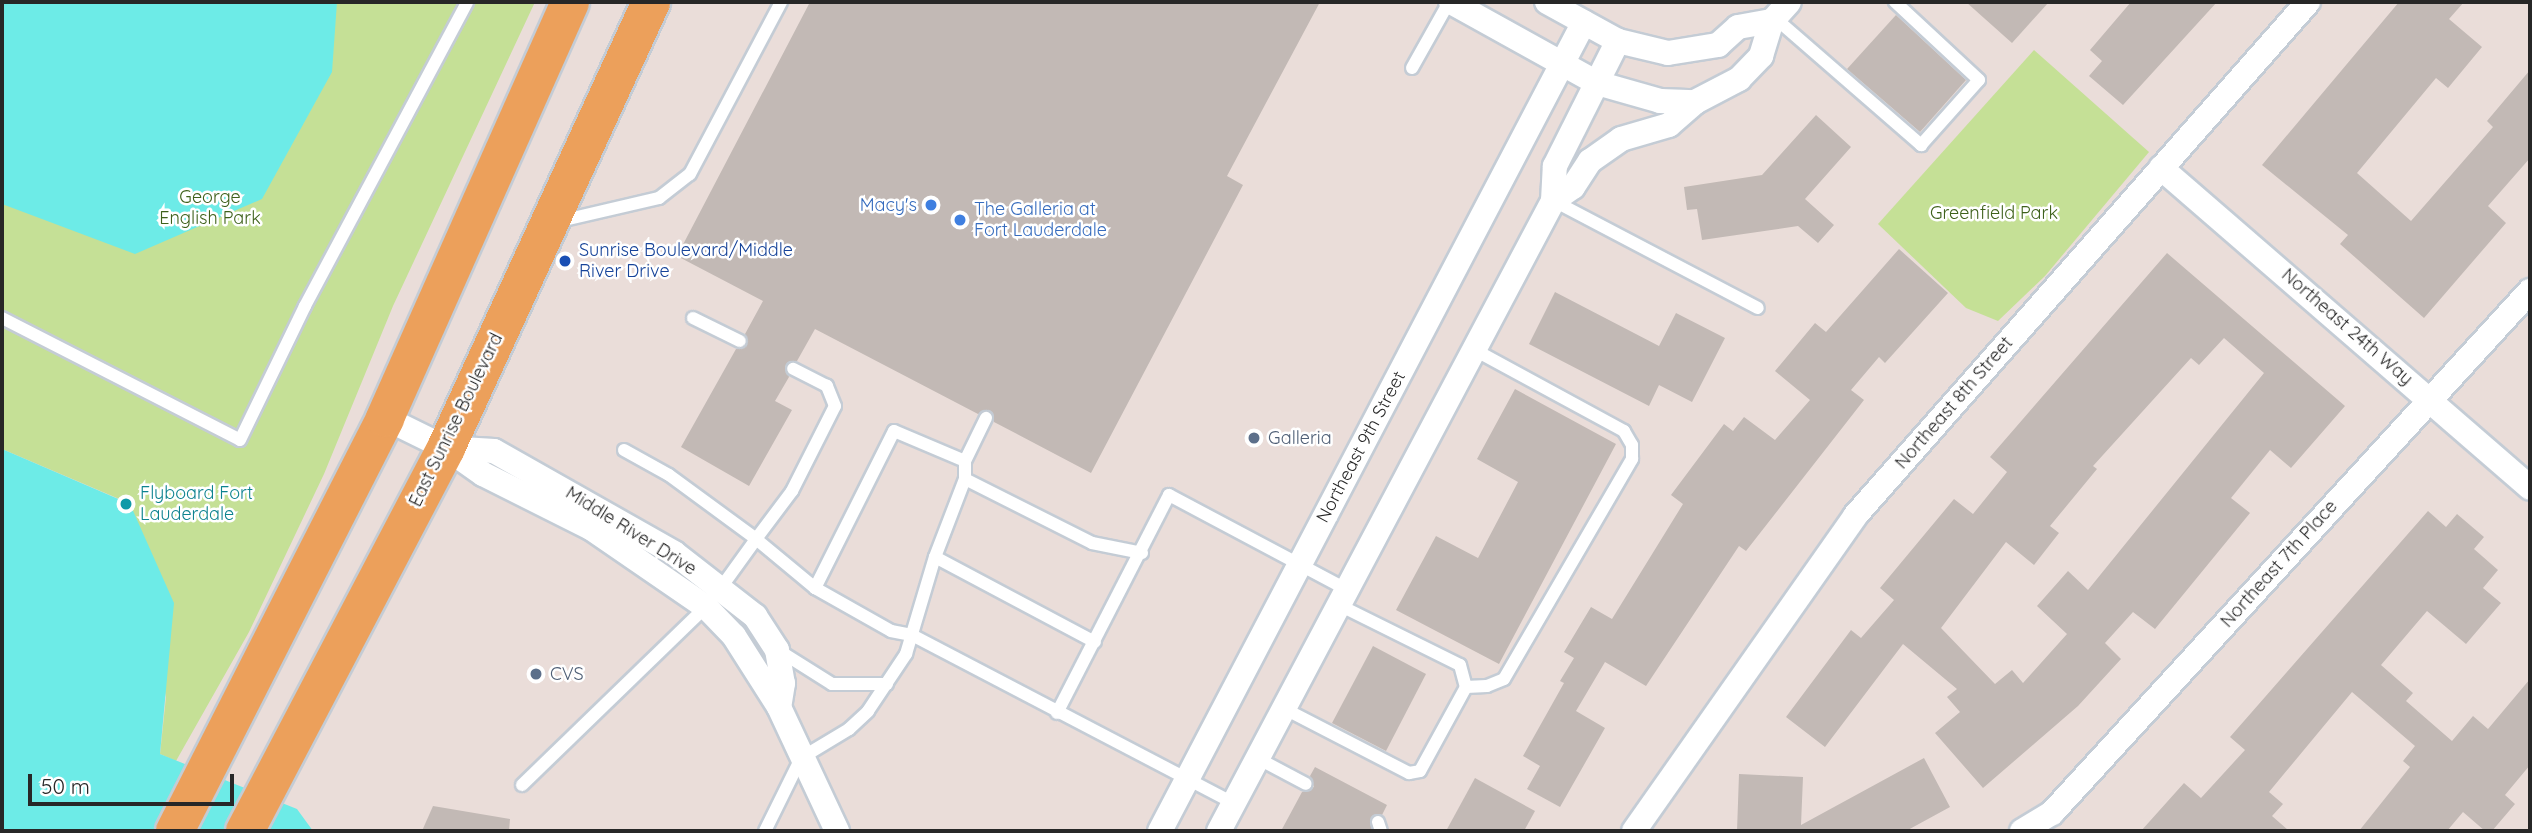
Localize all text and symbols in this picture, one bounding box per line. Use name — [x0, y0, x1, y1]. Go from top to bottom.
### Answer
park label: George English Park — [159, 187, 261, 230]
place label: Macy's — [860, 194, 917, 216]
marker: Macy's — [923, 197, 939, 213]
place label: The Galleria at Fort Lauderdale — [974, 199, 1107, 242]
park label: Greenfield Park — [1930, 202, 2058, 224]
marker: The Galleria at Fort Lauderdale — [952, 212, 968, 228]
place label: Sunrise Boulevard/Middle River Drive — [579, 240, 793, 282]
marker: Sunrise Boulevard/Middle River Drive — [557, 253, 573, 269]
street label: Northeast 24th Way — [2277, 264, 2417, 390]
street label: East Sunrise Boulevard — [405, 330, 507, 510]
street label: Northeast 8th Street — [1891, 333, 2017, 473]
street label: Northeast 9th Street — [1312, 368, 1410, 526]
place label: Galleria — [1268, 427, 1332, 449]
marker: Galleria — [1246, 430, 1262, 446]
street label: Middle River Drive — [562, 482, 700, 580]
place label: Flyboard Fort Lauderdale — [140, 483, 253, 526]
marker: Flyboard Fort Lauderdale — [118, 496, 134, 512]
street label: Northeast 7th Place — [2216, 496, 2342, 632]
place label: CVS — [550, 663, 584, 685]
marker: CVS — [528, 666, 544, 682]
scale bar — [32, 760, 238, 804]
text: 50 m — [41, 773, 90, 799]

